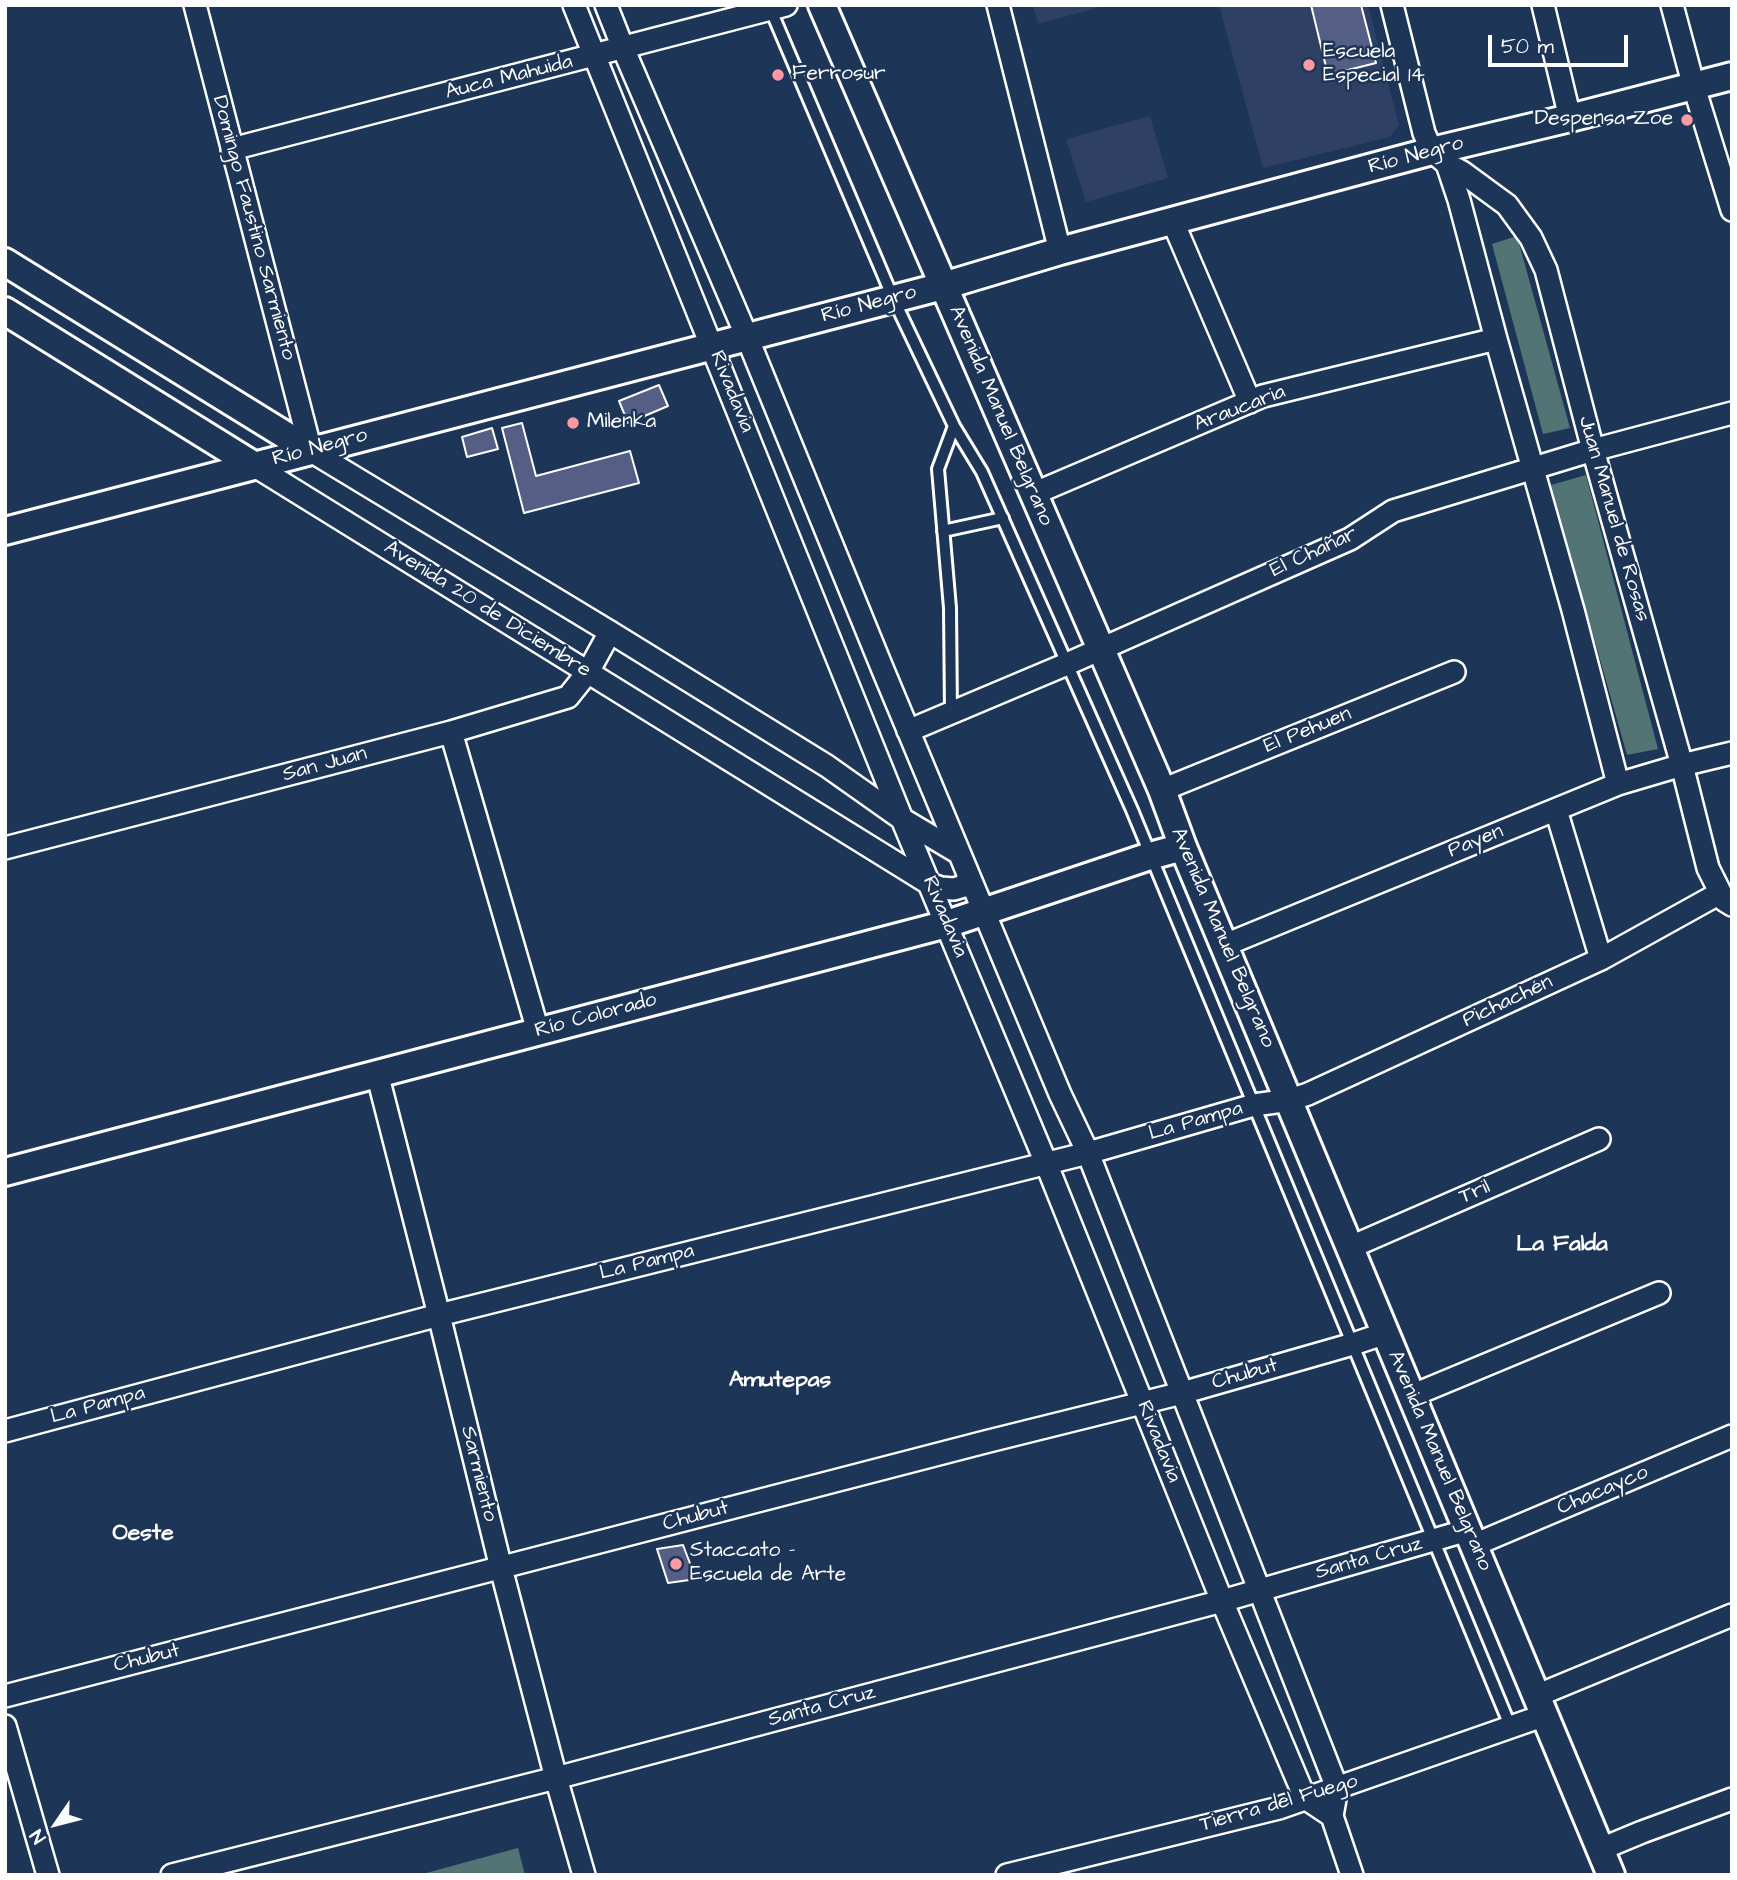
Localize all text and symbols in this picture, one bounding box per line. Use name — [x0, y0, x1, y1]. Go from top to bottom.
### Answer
scale bar — [1492, 21, 1632, 65]
text: 50 m — [1501, 32, 1554, 61]
place label: Escuela Especial 14 — [1323, 40, 1425, 90]
street label: Auca Mahuida — [443, 50, 575, 106]
marker: Escuela Especial 14 — [1301, 57, 1317, 73]
place label: Ferrosur — [792, 62, 886, 88]
marker: Ferrosur — [770, 67, 786, 83]
street label: Domingo Faustino Sarmiento — [206, 93, 300, 363]
place label: Despensa Zoe — [1535, 107, 1673, 133]
marker: Despensa Zoe — [1679, 112, 1695, 128]
street label: Río Negro — [1366, 131, 1466, 181]
street label: Río Negro — [819, 280, 919, 330]
street label: Avenida Manuel Belgrano — [942, 302, 1058, 530]
street label: Rivadavia — [703, 347, 759, 437]
street label: Araucaria — [1191, 380, 1289, 438]
place label: Milenka — [587, 410, 656, 436]
street label: Juan Manuel de Rosas — [1572, 413, 1654, 625]
marker: Milenka — [565, 415, 581, 431]
street label: Río Negro — [270, 423, 370, 473]
street label: El Chañar — [1267, 522, 1361, 584]
street label: Avenida 20 de Diciembre — [379, 536, 595, 684]
street label: El Pehuen — [1261, 702, 1355, 760]
street label: San Juan — [280, 742, 370, 788]
street label: Payen — [1445, 820, 1507, 864]
street label: Avenida Manuel Belgrano — [1164, 824, 1280, 1052]
street label: Rivadavia — [916, 873, 972, 961]
street label: Pichachén — [1459, 970, 1557, 1034]
street label: Río Colorado — [532, 988, 660, 1044]
street label: La Pampa — [1146, 1097, 1246, 1147]
street label: Tril — [1456, 1175, 1494, 1211]
district label: La Falda — [1516, 1231, 1608, 1259]
street label: La Pampa — [597, 1239, 697, 1287]
street label: Avenida Manuel Belgrano — [1381, 1347, 1497, 1575]
street label: Chubut — [1209, 1354, 1281, 1396]
district label: Amutepas — [729, 1367, 831, 1395]
street label: La Pampa — [48, 1381, 148, 1431]
street label: Rivadavia — [1130, 1397, 1186, 1487]
street label: Sarmiento — [454, 1424, 502, 1524]
street label: Chacayco — [1554, 1461, 1652, 1521]
street label: Chubut — [660, 1496, 732, 1538]
district label: Oeste — [112, 1520, 174, 1548]
street label: Santa Cruz — [1313, 1532, 1425, 1586]
place label: Staccato - Escuela de Arte — [690, 1539, 846, 1589]
marker: Staccato - Escuela de Arte — [668, 1556, 684, 1572]
street label: Chubut — [112, 1639, 182, 1679]
street label: Santa Cruz — [766, 1681, 878, 1733]
street label: Tierra del Fuego — [1197, 1769, 1361, 1839]
north arrow — [21, 1789, 91, 1859]
text: N — [24, 1824, 53, 1849]

